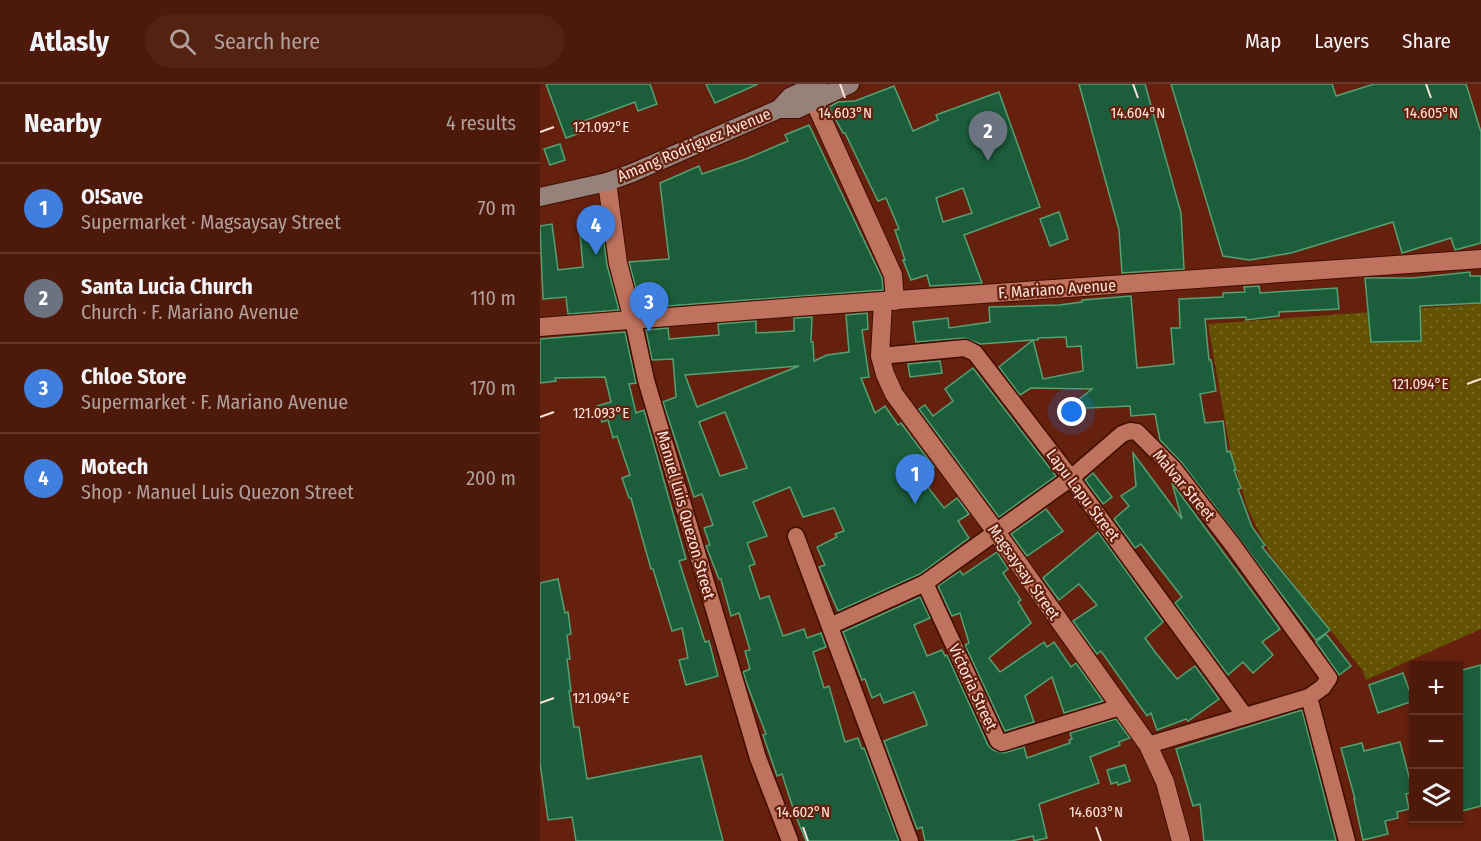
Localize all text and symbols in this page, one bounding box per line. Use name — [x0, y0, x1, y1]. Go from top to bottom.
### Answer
search box — [145, 14, 565, 68]
text: Atlasly — [30, 25, 109, 58]
icon: search — [166, 25, 199, 58]
text: Search here — [214, 28, 320, 55]
text: Map — [1245, 28, 1281, 54]
text: Layers — [1314, 28, 1369, 54]
text: Share — [1402, 28, 1451, 54]
street label: Amang Rodriguez Avenue — [614, 104, 774, 186]
text: 14.603°N — [818, 104, 872, 122]
text: 14.604°N — [1111, 104, 1165, 122]
text: 14.605°N — [1404, 104, 1458, 122]
text: Nearby — [24, 108, 101, 139]
text: 4 results — [446, 111, 516, 135]
pin: 2 — [968, 112, 1008, 161]
text: 121.092°E — [573, 118, 629, 136]
text: O!Save — [81, 183, 143, 210]
text: 1 — [39, 196, 48, 220]
text: 70 m — [478, 196, 516, 220]
pin: 4 — [576, 206, 616, 255]
text: Supermarket · Magsaysay Street — [81, 210, 341, 234]
text: Santa Lucia Church — [81, 273, 253, 300]
street label: F. Mariano Avenue — [997, 275, 1117, 303]
pin: 3 — [630, 282, 668, 332]
text: 2 — [39, 286, 48, 310]
text: 110 m — [470, 286, 516, 310]
text: Church · F. Mariano Avenue — [81, 300, 299, 324]
text: Chloe Store — [81, 363, 186, 390]
text: 121.094°E — [1391, 375, 1449, 393]
text: 3 — [39, 376, 48, 400]
text: 170 m — [470, 376, 516, 400]
text: Supermarket · F. Mariano Avenue — [81, 390, 348, 414]
your location — [1057, 397, 1086, 426]
text: 121.093°E — [573, 404, 629, 422]
street label: Manuel Luis Quezon Street — [653, 429, 719, 602]
street label: Lapu Lapu Street — [1042, 445, 1124, 545]
street label: Malvar Street — [1149, 446, 1220, 525]
text: Motech — [81, 453, 148, 480]
pin: 1 — [896, 454, 934, 504]
text: 4 — [38, 466, 49, 490]
text: 200 m — [466, 466, 516, 490]
text: Shop · Manuel Luis Quezon Street — [81, 480, 354, 504]
street label: Magsaysay Street — [984, 521, 1064, 624]
street label: Victoria Street — [945, 641, 1002, 734]
map controls — [1409, 661, 1463, 823]
button: + — [1409, 661, 1463, 715]
text: 121.094°E — [572, 689, 630, 707]
button: − — [1409, 715, 1463, 769]
button: layers — [1409, 769, 1463, 823]
text: 14.602°N — [776, 803, 830, 821]
text: 14.603°N — [1069, 803, 1123, 821]

